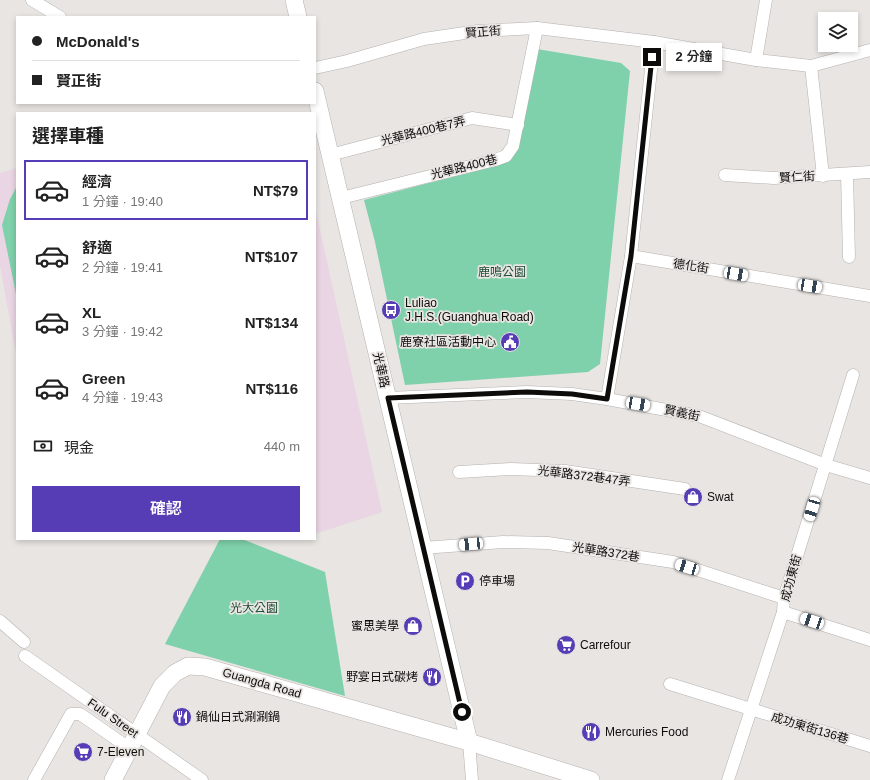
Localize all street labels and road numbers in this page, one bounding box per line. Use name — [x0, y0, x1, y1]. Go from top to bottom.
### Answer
street label: 賢正街 — [464, 23, 502, 41]
street label: 光華路400巷7弄 — [379, 114, 467, 148]
street label: 光華路400巷 — [429, 152, 499, 182]
street label: 賢仁街 — [779, 169, 815, 185]
street label: 德化街 — [672, 256, 710, 276]
street label: 光華路 — [370, 351, 392, 389]
street label: 賢義街 — [663, 402, 701, 424]
street label: 光華路372巷47弄 — [537, 463, 631, 489]
street label: 光華路372巷 — [571, 540, 641, 564]
street label: 成功東街 — [778, 553, 804, 603]
street label: Guangda Road — [221, 665, 303, 701]
street label: Fulu Street — [85, 695, 142, 741]
street label: 成功東街136巷 — [770, 710, 850, 746]

